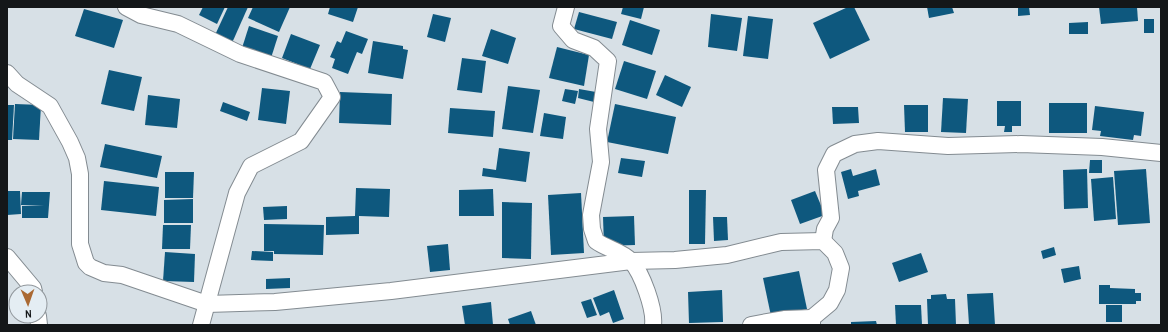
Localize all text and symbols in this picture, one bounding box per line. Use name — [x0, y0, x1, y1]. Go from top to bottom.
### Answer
north arrow — [8, 284, 48, 324]
text: N — [25, 307, 32, 321]

